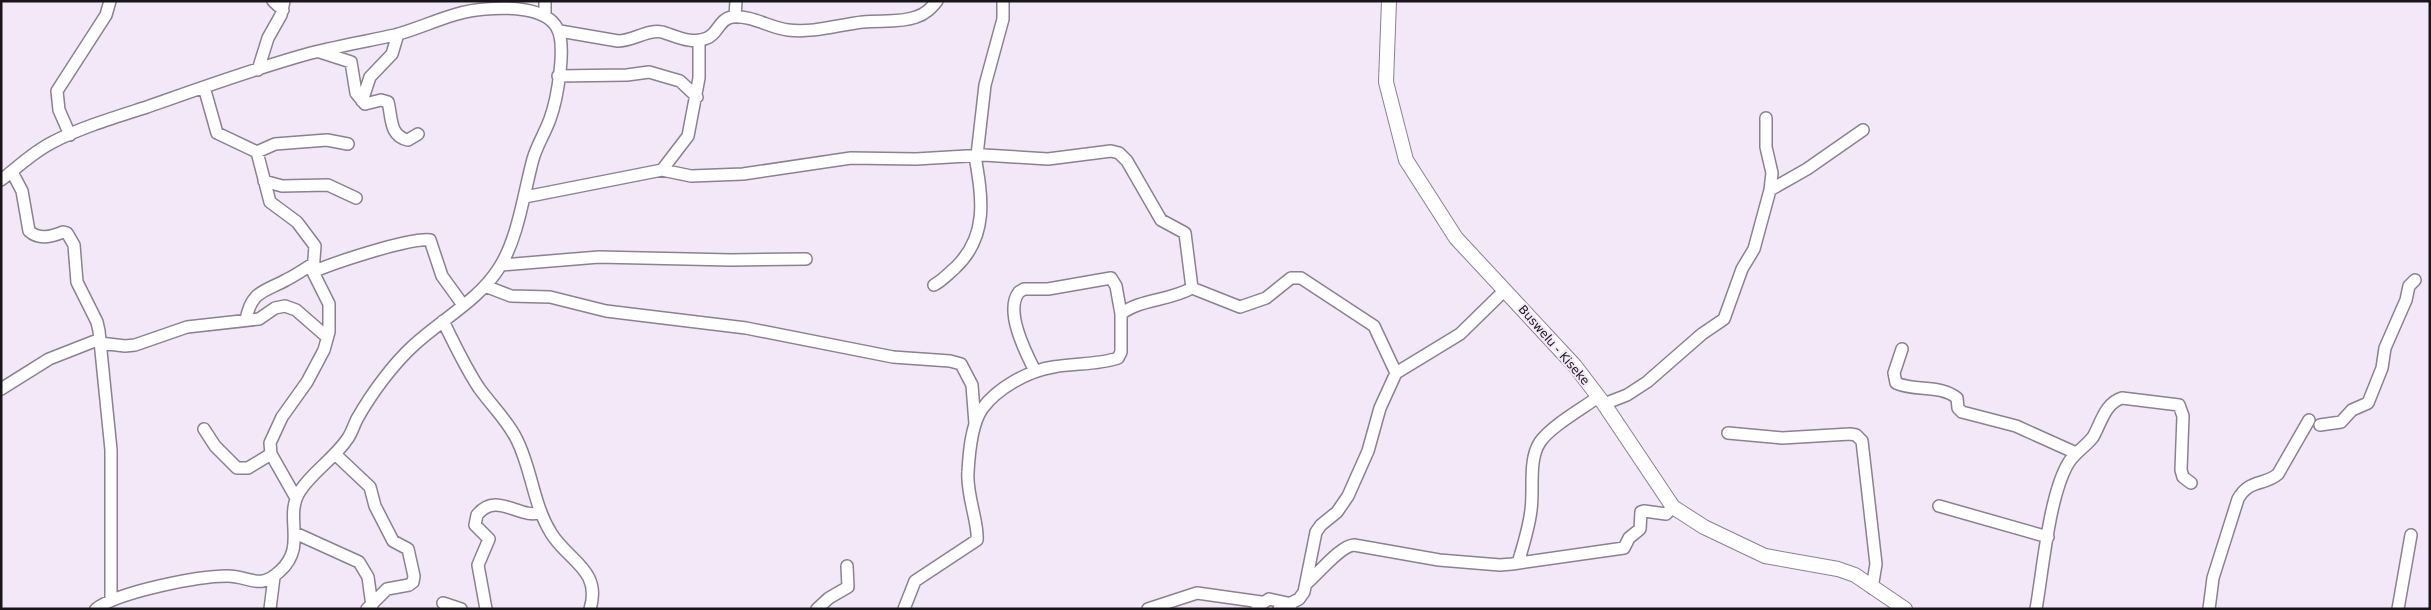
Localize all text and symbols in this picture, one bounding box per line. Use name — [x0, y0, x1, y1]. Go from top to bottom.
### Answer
street label: Buswelu - Kiseke — [1516, 302, 1592, 388]

